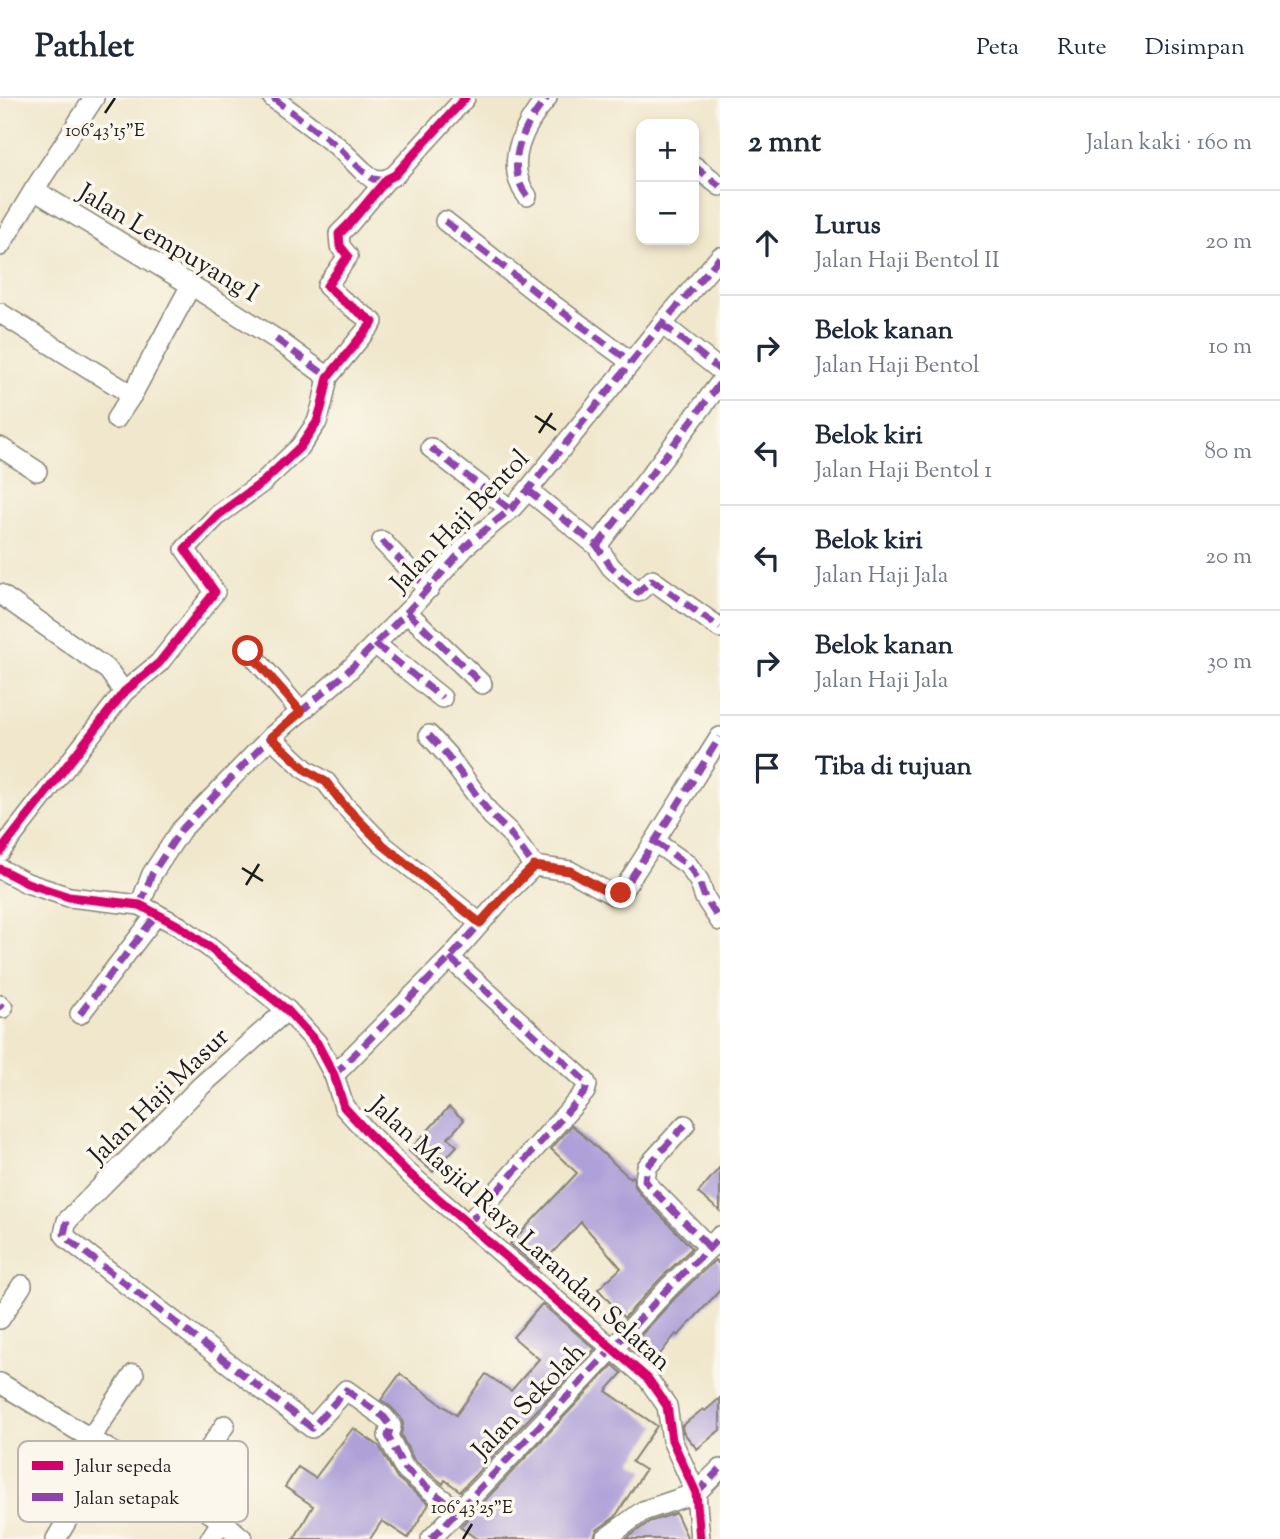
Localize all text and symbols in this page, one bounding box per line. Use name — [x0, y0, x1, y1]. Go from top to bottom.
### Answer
text: Pathlet — [35, 24, 134, 72]
text: Peta — [976, 31, 1019, 65]
text: Rute — [1057, 31, 1107, 65]
text: Disimpan — [1145, 31, 1245, 65]
text: 106°43'15"E — [65, 119, 145, 145]
map controls — [636, 119, 699, 245]
button: + — [636, 119, 699, 182]
text: 2 mnt — [748, 122, 821, 165]
text: Jalan kaki · 160 m — [1086, 127, 1252, 160]
street label: Jalan Lempuyang I — [69, 174, 265, 313]
button: − — [636, 182, 699, 245]
text: Lurus — [815, 208, 881, 245]
icon: ahead — [748, 224, 786, 262]
text: 20 m — [1205, 226, 1252, 259]
text: Jalan Haji Bentol II — [815, 245, 999, 278]
text: Belok kanan — [815, 313, 953, 350]
icon: right — [748, 329, 786, 367]
text: 10 m — [1208, 331, 1252, 364]
text: Jalan Haji Bentol — [815, 350, 979, 383]
text: Belok kiri — [815, 418, 923, 455]
icon: left — [748, 434, 786, 472]
text: 80 m — [1204, 436, 1252, 469]
street label: Jalan Haji Bentol — [382, 442, 539, 603]
text: Jalan Haji Bentol 1 — [815, 455, 992, 488]
text: Belok kiri — [815, 523, 923, 560]
icon: left — [748, 539, 786, 577]
text: 20 m — [1205, 541, 1252, 574]
text: Jalan Haji Jala — [815, 560, 948, 593]
text: Belok kanan — [815, 628, 953, 665]
route start — [232, 635, 263, 666]
icon: right — [748, 644, 786, 682]
text: 30 m — [1207, 646, 1252, 679]
text: Jalan Haji Jala — [815, 665, 948, 698]
icon: arrive — [748, 749, 786, 787]
text: Tiba di tujuan — [815, 749, 972, 786]
route end — [605, 877, 636, 908]
street label: Jalan Haji Masur — [80, 1020, 239, 1175]
street label: Jalan Masjid Raya Larandan Selatan — [358, 1087, 679, 1381]
street label: Jalan Sekolah — [463, 1335, 595, 1470]
legend — [18, 1441, 248, 1522]
text: Jalur sepeda — [74, 1454, 172, 1481]
text: Jalan setapak — [74, 1486, 180, 1513]
text: 106°43'25"E — [431, 1496, 513, 1522]

